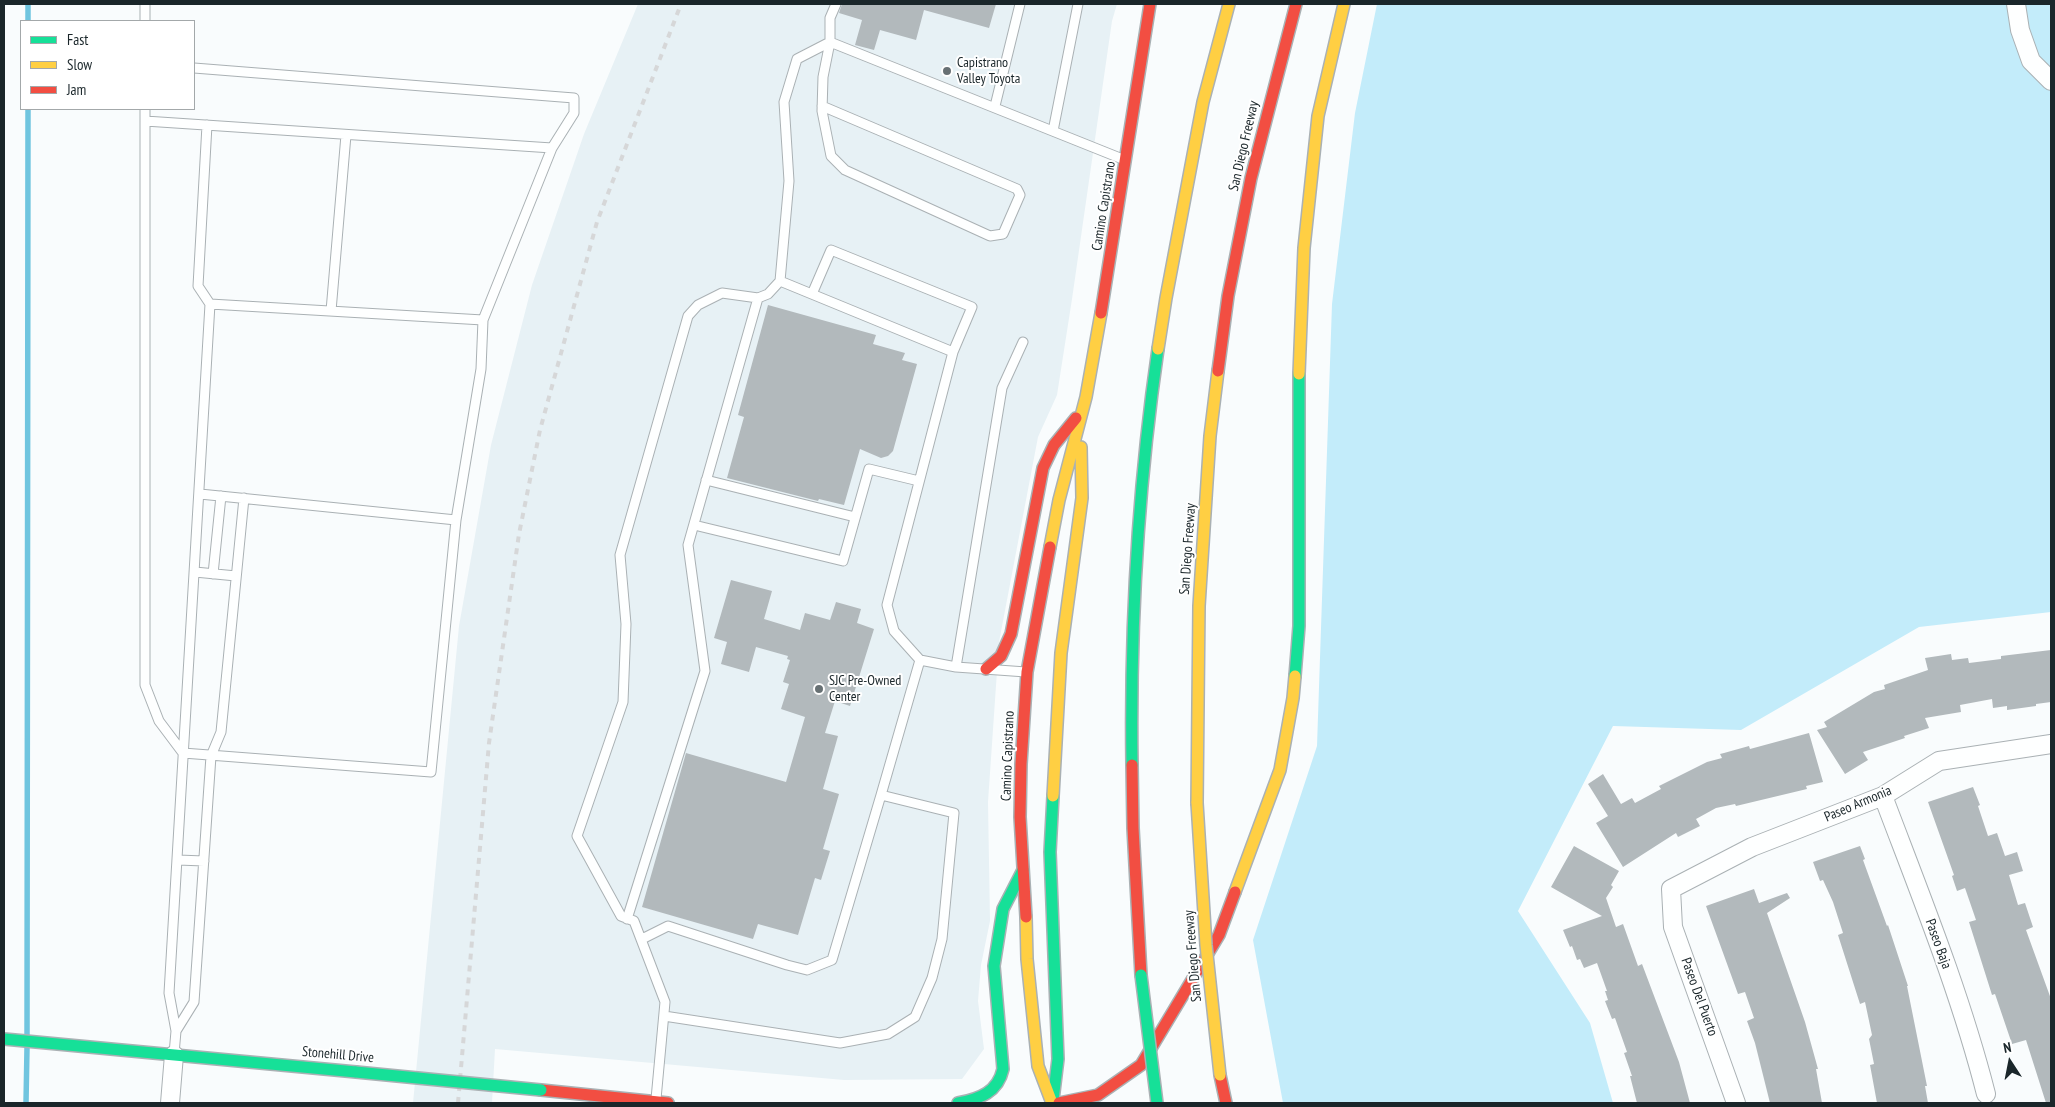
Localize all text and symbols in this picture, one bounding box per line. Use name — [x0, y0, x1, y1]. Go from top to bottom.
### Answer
legend — [20, 20, 195, 110]
text: Fast — [67, 30, 88, 49]
text: Slow — [67, 55, 92, 74]
place label: Capistrano Valley Toyota — [957, 55, 1020, 88]
marker: Capistrano Valley Toyota — [941, 65, 953, 77]
text: Jam — [67, 80, 86, 99]
street label: San Diego Freeway — [1225, 99, 1263, 193]
street label: Camino Capistrano — [1089, 160, 1119, 252]
street label: San Diego Freeway — [1176, 503, 1200, 595]
place label: SJC Pre-Owned Center — [829, 673, 901, 706]
marker: SJC Pre-Owned Center — [813, 683, 825, 695]
street label: Camino Capistrano — [998, 711, 1018, 801]
street label: Paseo Armonia — [1822, 782, 1894, 826]
street label: San Diego Freeway — [1181, 909, 1205, 1003]
street label: Paseo Baja — [1921, 917, 1955, 971]
street label: Paseo Del Puerto — [1677, 956, 1721, 1038]
north arrow — [1985, 1037, 2035, 1087]
text: N — [2002, 1038, 2013, 1057]
street label: Stonehill Drive — [301, 1044, 375, 1066]

